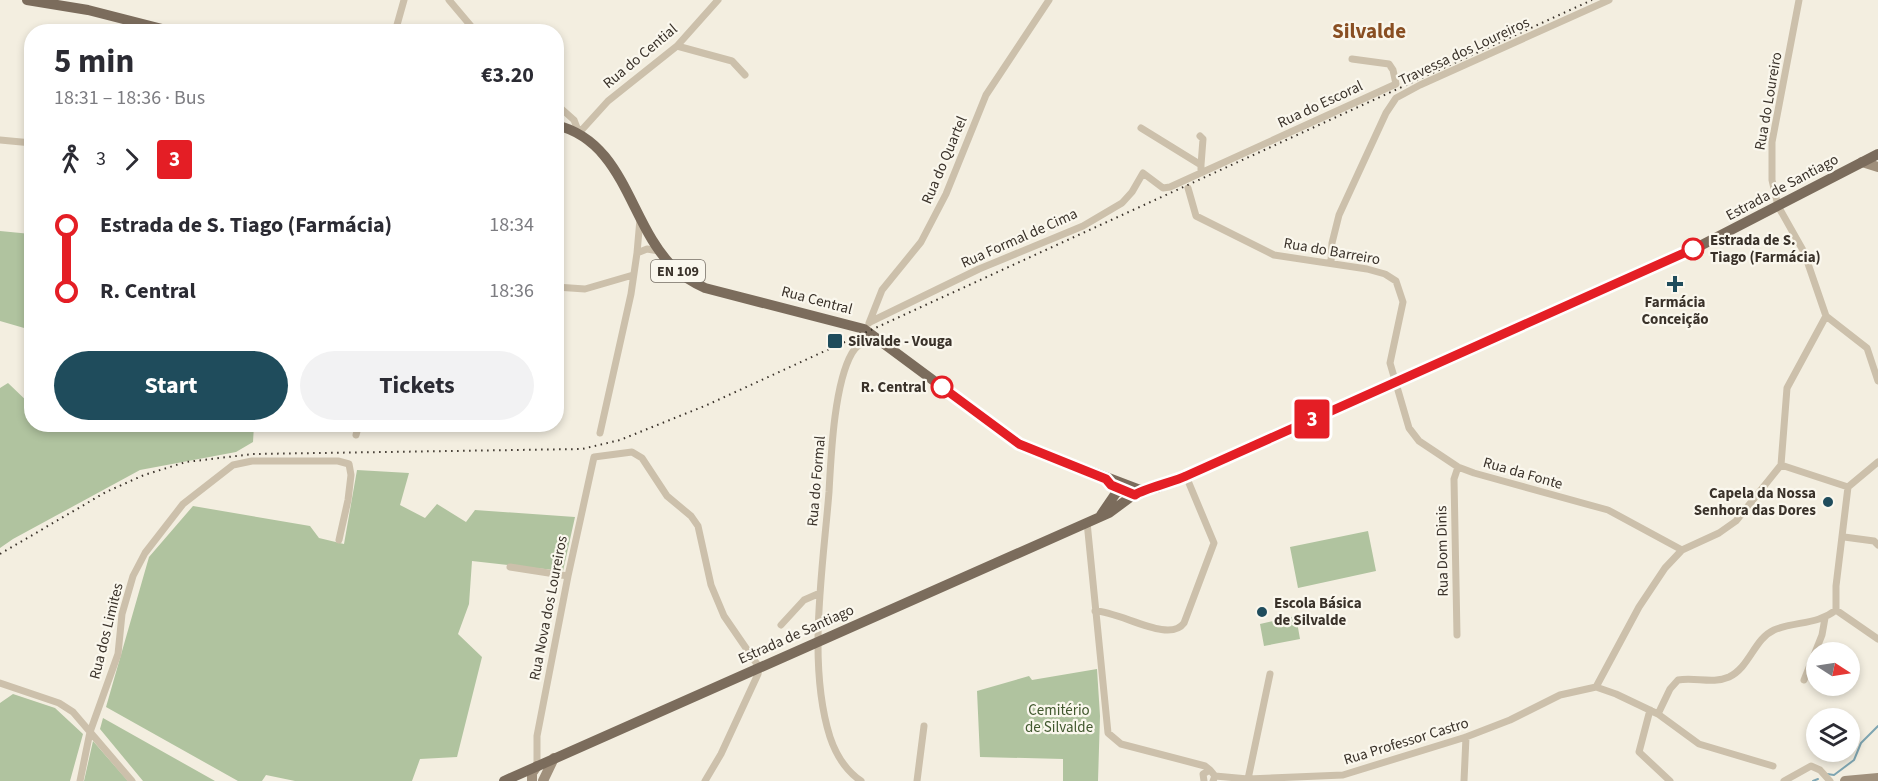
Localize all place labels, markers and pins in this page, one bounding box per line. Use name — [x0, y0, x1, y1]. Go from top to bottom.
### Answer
place label: Estrada de S. Tiago (Farmácia) — [1710, 230, 1821, 268]
marker: Estrada de S. Tiago (Farmácia) — [1682, 238, 1704, 260]
marker: Farmácia Conceição — [1668, 277, 1682, 291]
place label: Farmácia Conceição — [1641, 292, 1709, 330]
place label: Silvalde - Vouga — [848, 331, 952, 352]
marker: Silvalde - Vouga — [826, 332, 844, 350]
marker: R. Central — [931, 376, 953, 398]
place label: R. Central — [861, 377, 927, 398]
place label: Capela da Nossa Senhora das Dores — [1694, 483, 1816, 521]
marker: Capela da Nossa Senhora das Dores — [1821, 495, 1835, 509]
place label: Escola Básica de Silvalde — [1274, 593, 1362, 631]
marker: Escola Básica de Silvalde — [1255, 605, 1269, 619]

